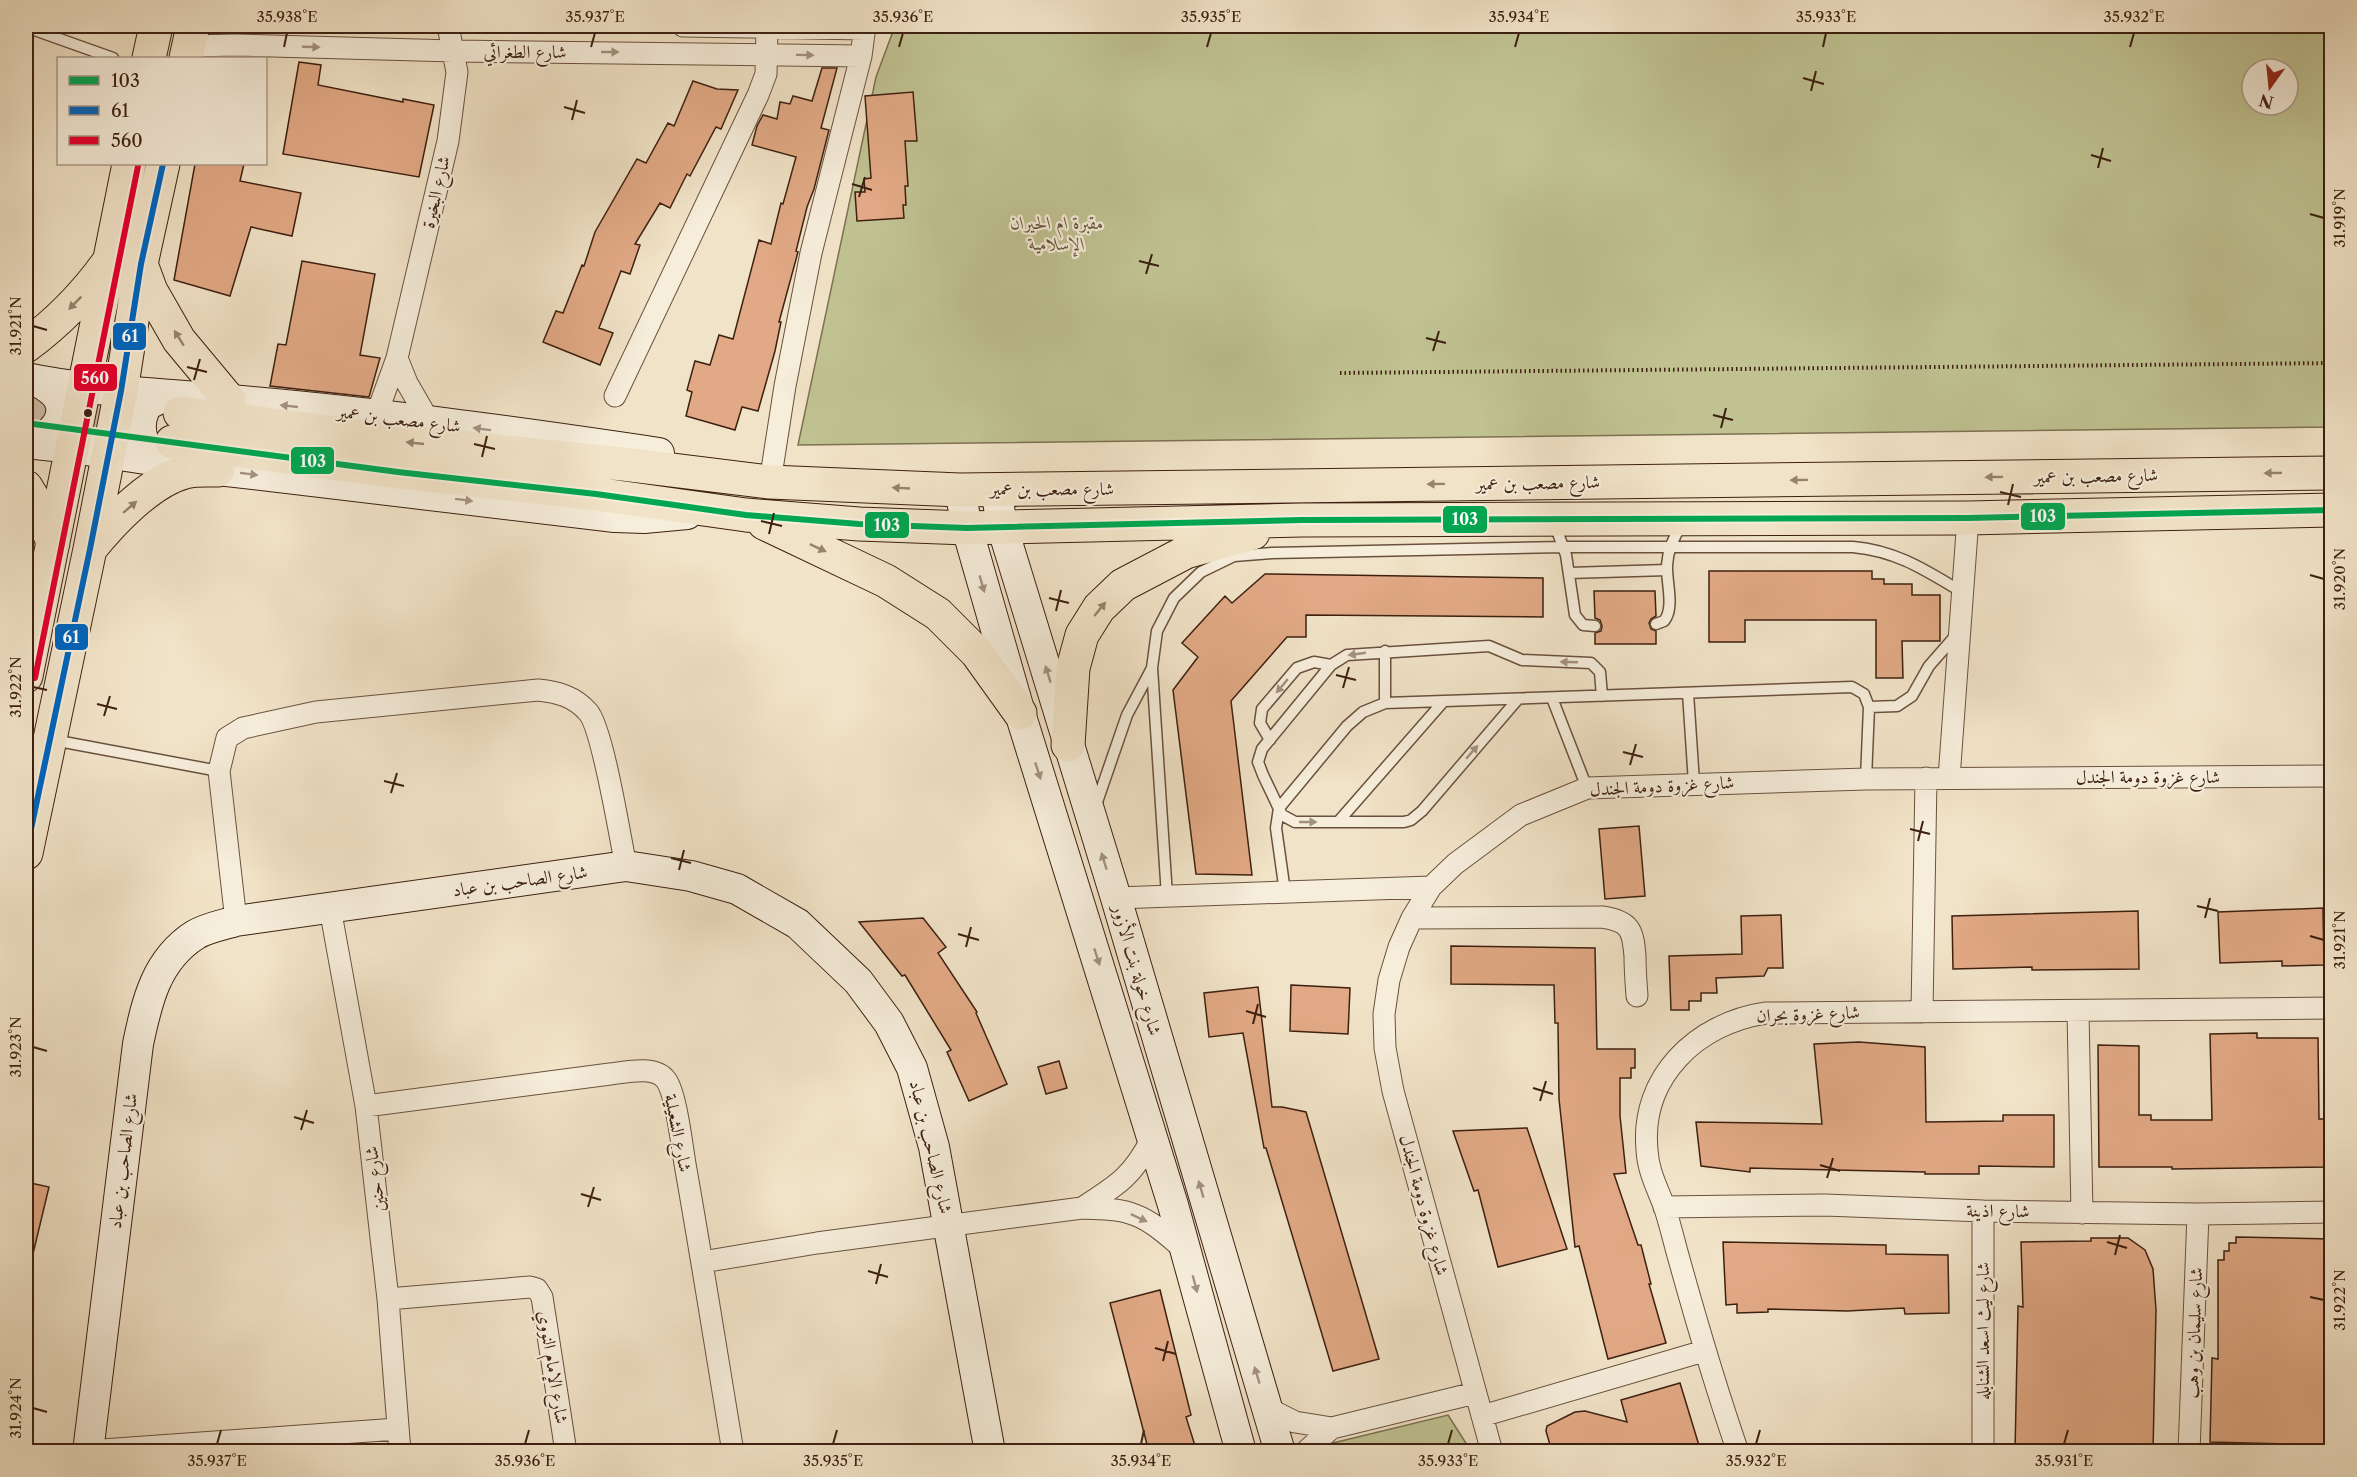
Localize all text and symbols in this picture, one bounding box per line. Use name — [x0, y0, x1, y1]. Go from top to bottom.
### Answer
text: 35.938°E — [256, 7, 318, 26]
text: 35.937°E — [565, 7, 625, 26]
text: 35.936°E — [873, 7, 933, 26]
text: 35.935°E — [1181, 7, 1241, 26]
text: 35.934°E — [1489, 7, 1549, 26]
text: 35.933°E — [1796, 7, 1856, 26]
text: 35.932°E — [2104, 7, 2164, 26]
street label: شارع الطغرائي — [484, 41, 566, 67]
one-way arrow — [301, 43, 320, 52]
one-way arrow — [601, 47, 620, 57]
one-way arrow — [796, 50, 815, 60]
legend — [57, 57, 267, 165]
north arrow — [2240, 57, 2300, 117]
text: 103 — [111, 70, 140, 92]
text: N — [2257, 90, 2275, 113]
text: 61 — [111, 100, 130, 122]
text: 560 — [111, 130, 143, 152]
street label: شارع البخيرة — [417, 154, 459, 231]
text: 31.919°N — [2330, 188, 2349, 248]
park label: مقبرة ام الحيران الإسلامية — [1010, 212, 1104, 257]
text: 31.921°N — [6, 296, 25, 356]
one-way arrow — [68, 296, 82, 310]
line badge: 61 — [112, 322, 147, 351]
text: 61 — [122, 326, 139, 346]
one-way arrow — [173, 331, 185, 347]
line badge: 560 — [73, 363, 118, 392]
text: 560 — [81, 368, 109, 388]
street label: شارع مصعب بن عمير — [334, 400, 462, 441]
one-way arrow — [279, 401, 298, 411]
unlabelled marker — [82, 407, 94, 419]
one-way arrow — [473, 425, 492, 434]
one-way arrow — [405, 438, 424, 447]
line badge: 103 — [290, 446, 335, 475]
text: 103 — [300, 451, 326, 471]
street label: شارع مصعب بن عمير — [2032, 464, 2158, 492]
one-way arrow — [2264, 468, 2283, 478]
one-way arrow — [240, 469, 259, 478]
street label: شارع مصعب بن عمير — [1474, 471, 1600, 499]
one-way arrow — [1985, 472, 2004, 482]
one-way arrow — [1790, 475, 1809, 484]
street label: شارع مصعب بن عمير — [988, 478, 1114, 504]
one-way arrow — [1427, 480, 1446, 489]
one-way arrow — [892, 483, 911, 492]
one-way arrow — [454, 495, 473, 505]
one-way arrow — [122, 500, 138, 513]
line badge: 103 — [2020, 502, 2066, 531]
line badge: 103 — [1442, 505, 1488, 534]
text: 103 — [2030, 506, 2056, 526]
text: 103 — [1452, 509, 1478, 529]
line badge: 103 — [864, 511, 910, 539]
text: 103 — [874, 515, 900, 535]
one-way arrow — [809, 544, 826, 553]
text: 31.920°N — [2330, 548, 2349, 610]
one-way arrow — [978, 575, 987, 593]
one-way arrow — [1093, 602, 1106, 617]
line badge: 61 — [54, 623, 89, 651]
text: 61 — [63, 627, 80, 647]
one-way arrow — [1347, 649, 1366, 659]
text: 31.922°N — [6, 656, 25, 718]
one-way arrow — [1560, 657, 1579, 666]
one-way arrow — [1043, 665, 1052, 683]
one-way arrow — [1276, 678, 1289, 694]
one-way arrow — [1465, 745, 1478, 760]
one-way arrow — [1034, 762, 1043, 780]
street label: شارع غزوة دومة الجندل — [2076, 766, 2220, 792]
street label: شارع غزوة دومة الجندل — [1589, 771, 1735, 805]
one-way arrow — [1298, 817, 1317, 827]
one-way arrow — [1099, 852, 1108, 870]
street label: شارع الصاحب بن عباد — [451, 861, 590, 905]
street label: شارع خولة بنت الأزور — [1103, 900, 1168, 1039]
text: 31.921°N — [2330, 910, 2349, 970]
one-way arrow — [1093, 948, 1102, 966]
street label: شارع غزوة بحران — [1756, 1001, 1860, 1031]
text: 31.923°N — [6, 1016, 25, 1078]
street label: شارع الصاحب بن عباد — [901, 1078, 957, 1217]
street label: شارع الصاحب بن عباد — [104, 1092, 146, 1230]
street label: شارع الشعيلية — [656, 1092, 696, 1175]
street label: شارع غزوة دومة الجندل — [1391, 1132, 1453, 1279]
street label: شارع حنين — [360, 1144, 394, 1213]
one-way arrow — [1196, 1180, 1205, 1198]
street label: شارع اذينة — [1966, 1199, 2030, 1227]
one-way arrow — [1130, 1212, 1148, 1222]
street label: شارع ليث اسعد الشنابله — [1972, 1262, 1998, 1400]
street label: شارع سليمان بن وهب — [2181, 1267, 2211, 1399]
text: 31.922°N — [2330, 1269, 2349, 1331]
one-way arrow — [1191, 1275, 1201, 1294]
street label: شارع الإمام النووي — [528, 1309, 573, 1426]
one-way arrow — [1252, 1366, 1261, 1384]
text: 31.924°N — [6, 1377, 25, 1439]
text: 35.937°E — [187, 1451, 247, 1470]
text: 35.936°E — [495, 1451, 555, 1470]
text: 35.935°E — [803, 1451, 863, 1470]
text: 35.934°E — [1111, 1451, 1171, 1470]
text: 35.933°E — [1418, 1451, 1478, 1470]
text: 35.932°E — [1726, 1451, 1786, 1470]
text: 35.931°E — [2035, 1451, 2093, 1470]

